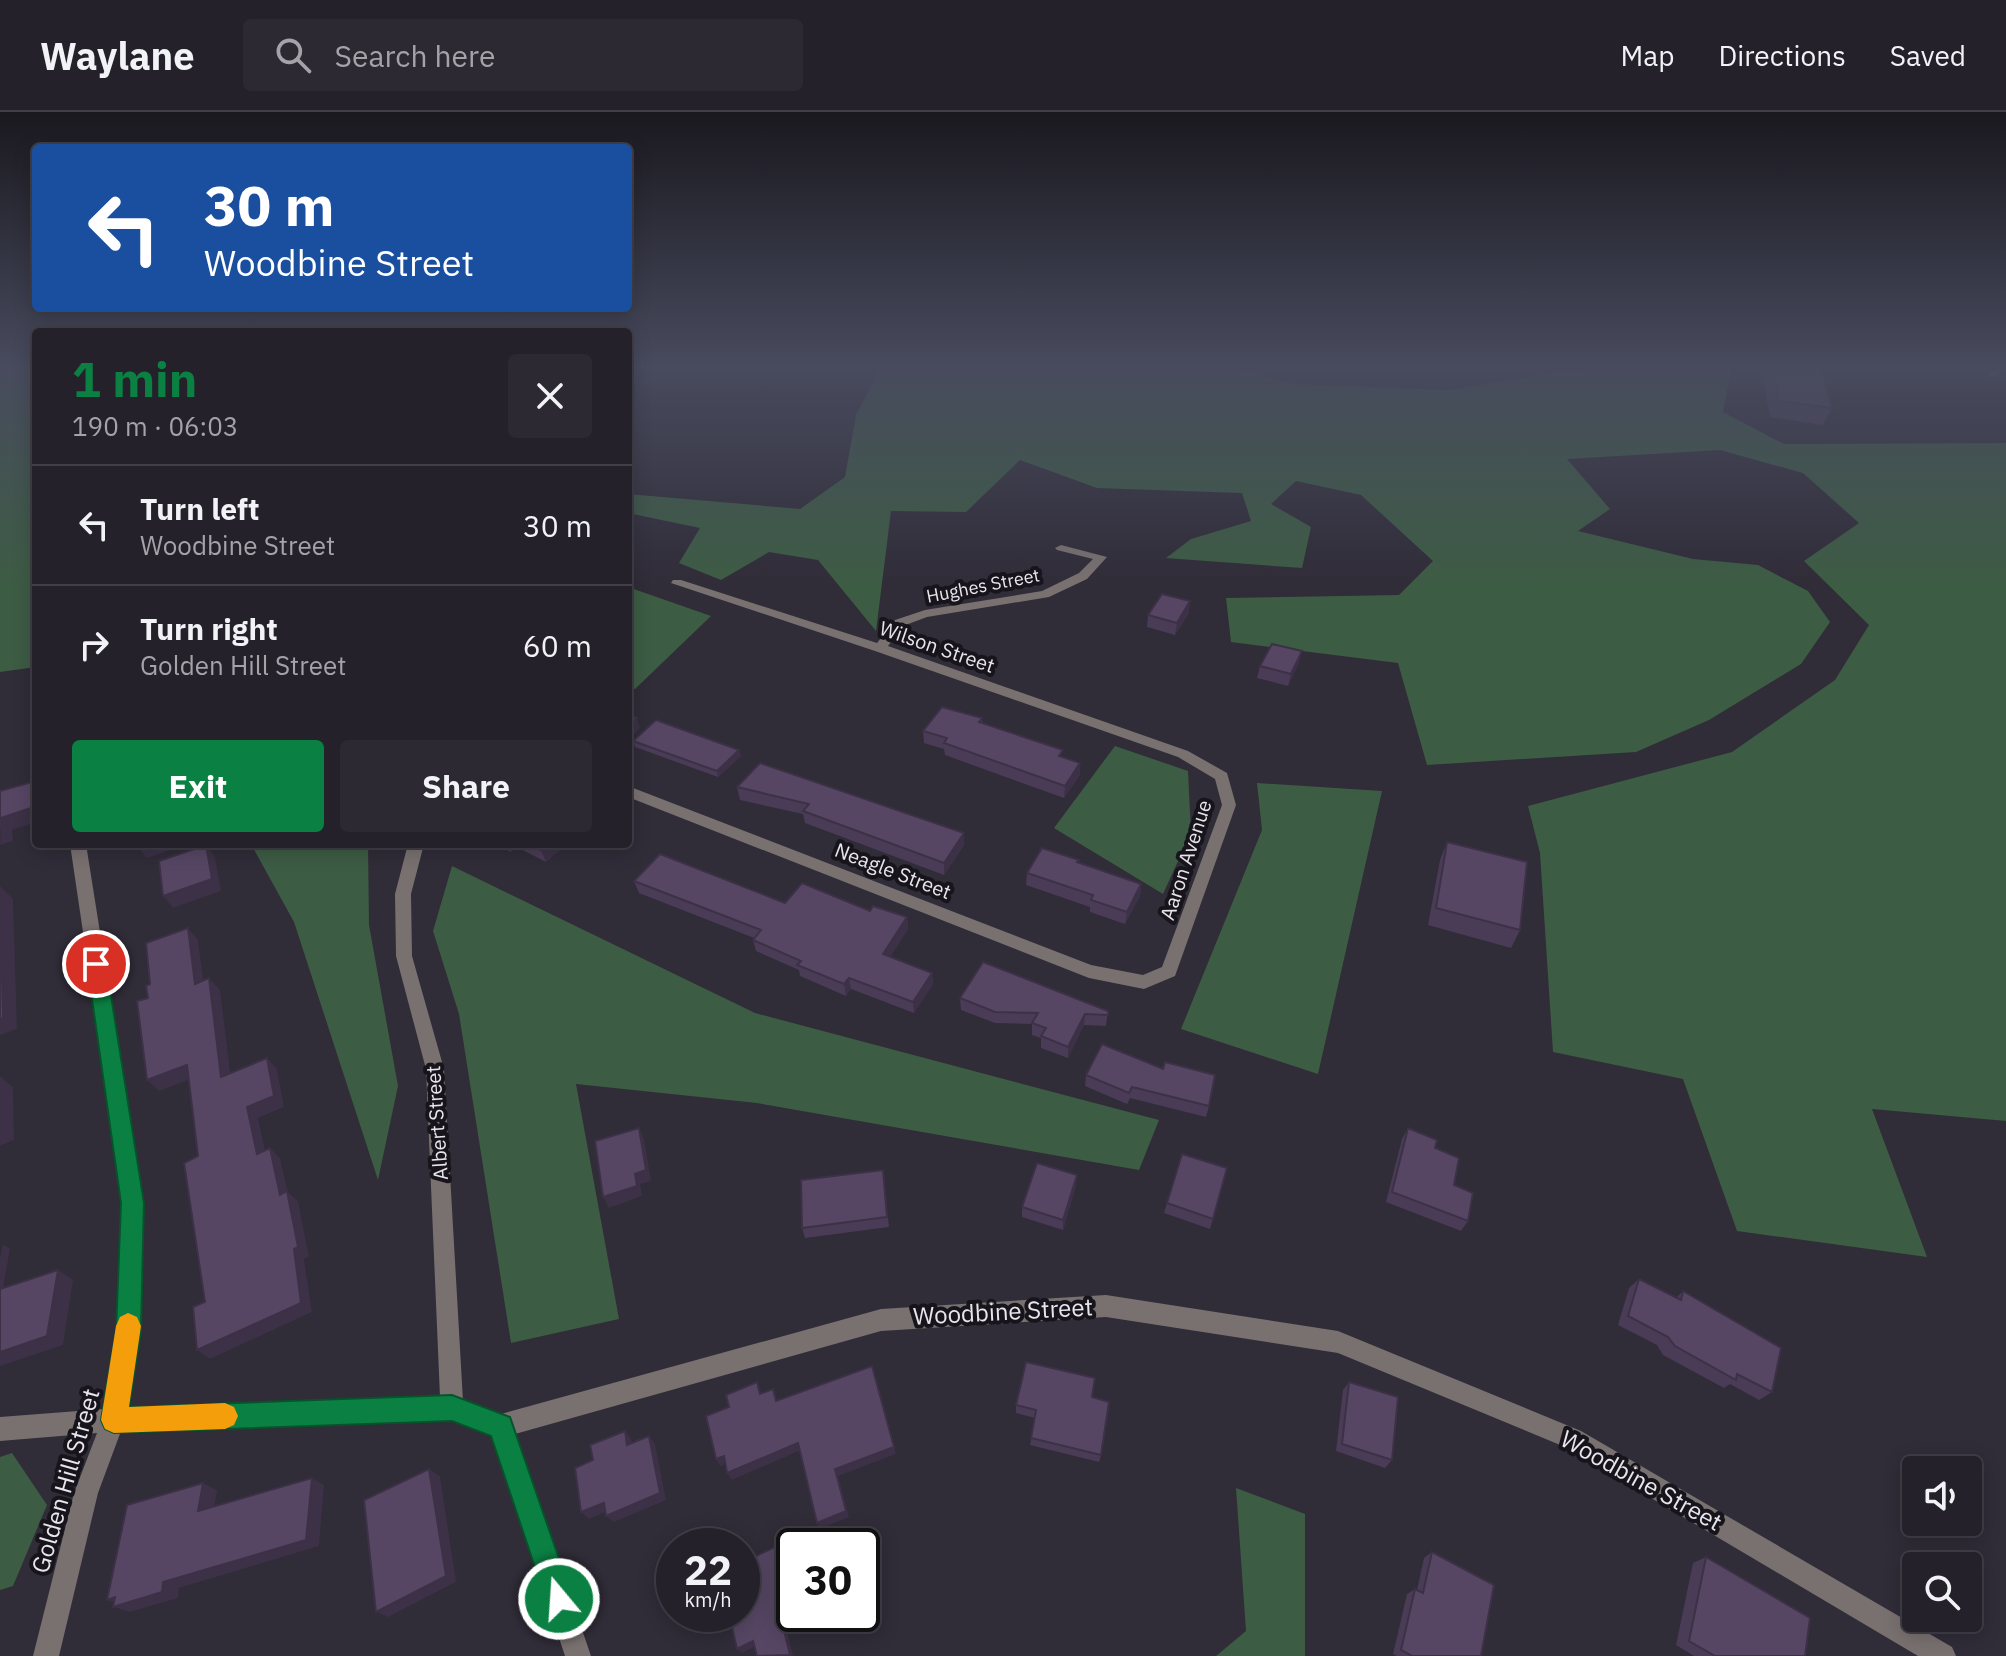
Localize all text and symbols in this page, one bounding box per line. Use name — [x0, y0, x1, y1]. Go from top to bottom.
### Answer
search box — [243, 19, 803, 91]
text: Waylane — [40, 31, 195, 80]
icon: search — [271, 33, 315, 77]
text: Search here — [335, 36, 495, 75]
text: Map — [1620, 37, 1674, 74]
text: Directions — [1718, 37, 1846, 74]
text: Saved — [1890, 37, 1966, 74]
text: 30 m — [204, 169, 334, 241]
icon: left — [72, 176, 176, 280]
text: Woodbine Street — [204, 239, 474, 286]
text: 1 min — [72, 348, 197, 410]
button: close — [508, 354, 592, 438]
text: 190 m · 06:03 — [72, 409, 238, 443]
text: Turn left — [140, 489, 259, 528]
icon: left — [72, 503, 116, 547]
text: 30 m — [523, 506, 592, 545]
text: Woodbine Street — [140, 528, 335, 562]
street label: Hughes Street — [924, 563, 1042, 608]
text: Turn right — [140, 609, 278, 648]
street label: Wilson Street — [876, 614, 998, 679]
icon: right — [72, 623, 116, 667]
text: 60 m — [523, 626, 592, 665]
text: Golden Hill Street — [140, 648, 346, 682]
button: Exit — [72, 740, 324, 832]
button: Share — [340, 740, 592, 832]
street label: Aaron Avenue — [1153, 796, 1218, 923]
street label: Neagle Street — [831, 836, 955, 905]
pin — [62, 930, 130, 998]
icon: arrive — [74, 942, 118, 986]
street label: Albert Street — [419, 1065, 454, 1181]
street label: Woodbine Street — [912, 1290, 1094, 1332]
street label: Golden Hill Street — [23, 1385, 107, 1577]
street label: Woodbine Street — [1555, 1422, 1728, 1538]
map controls — [1902, 1456, 1982, 1632]
button: sound — [1902, 1456, 1982, 1536]
speed limit sign: 30 — [776, 1528, 880, 1632]
text: 22 — [684, 1544, 732, 1596]
button: search — [1902, 1552, 1982, 1632]
position arrow — [517, 1557, 601, 1641]
text: km/h — [684, 1586, 732, 1613]

